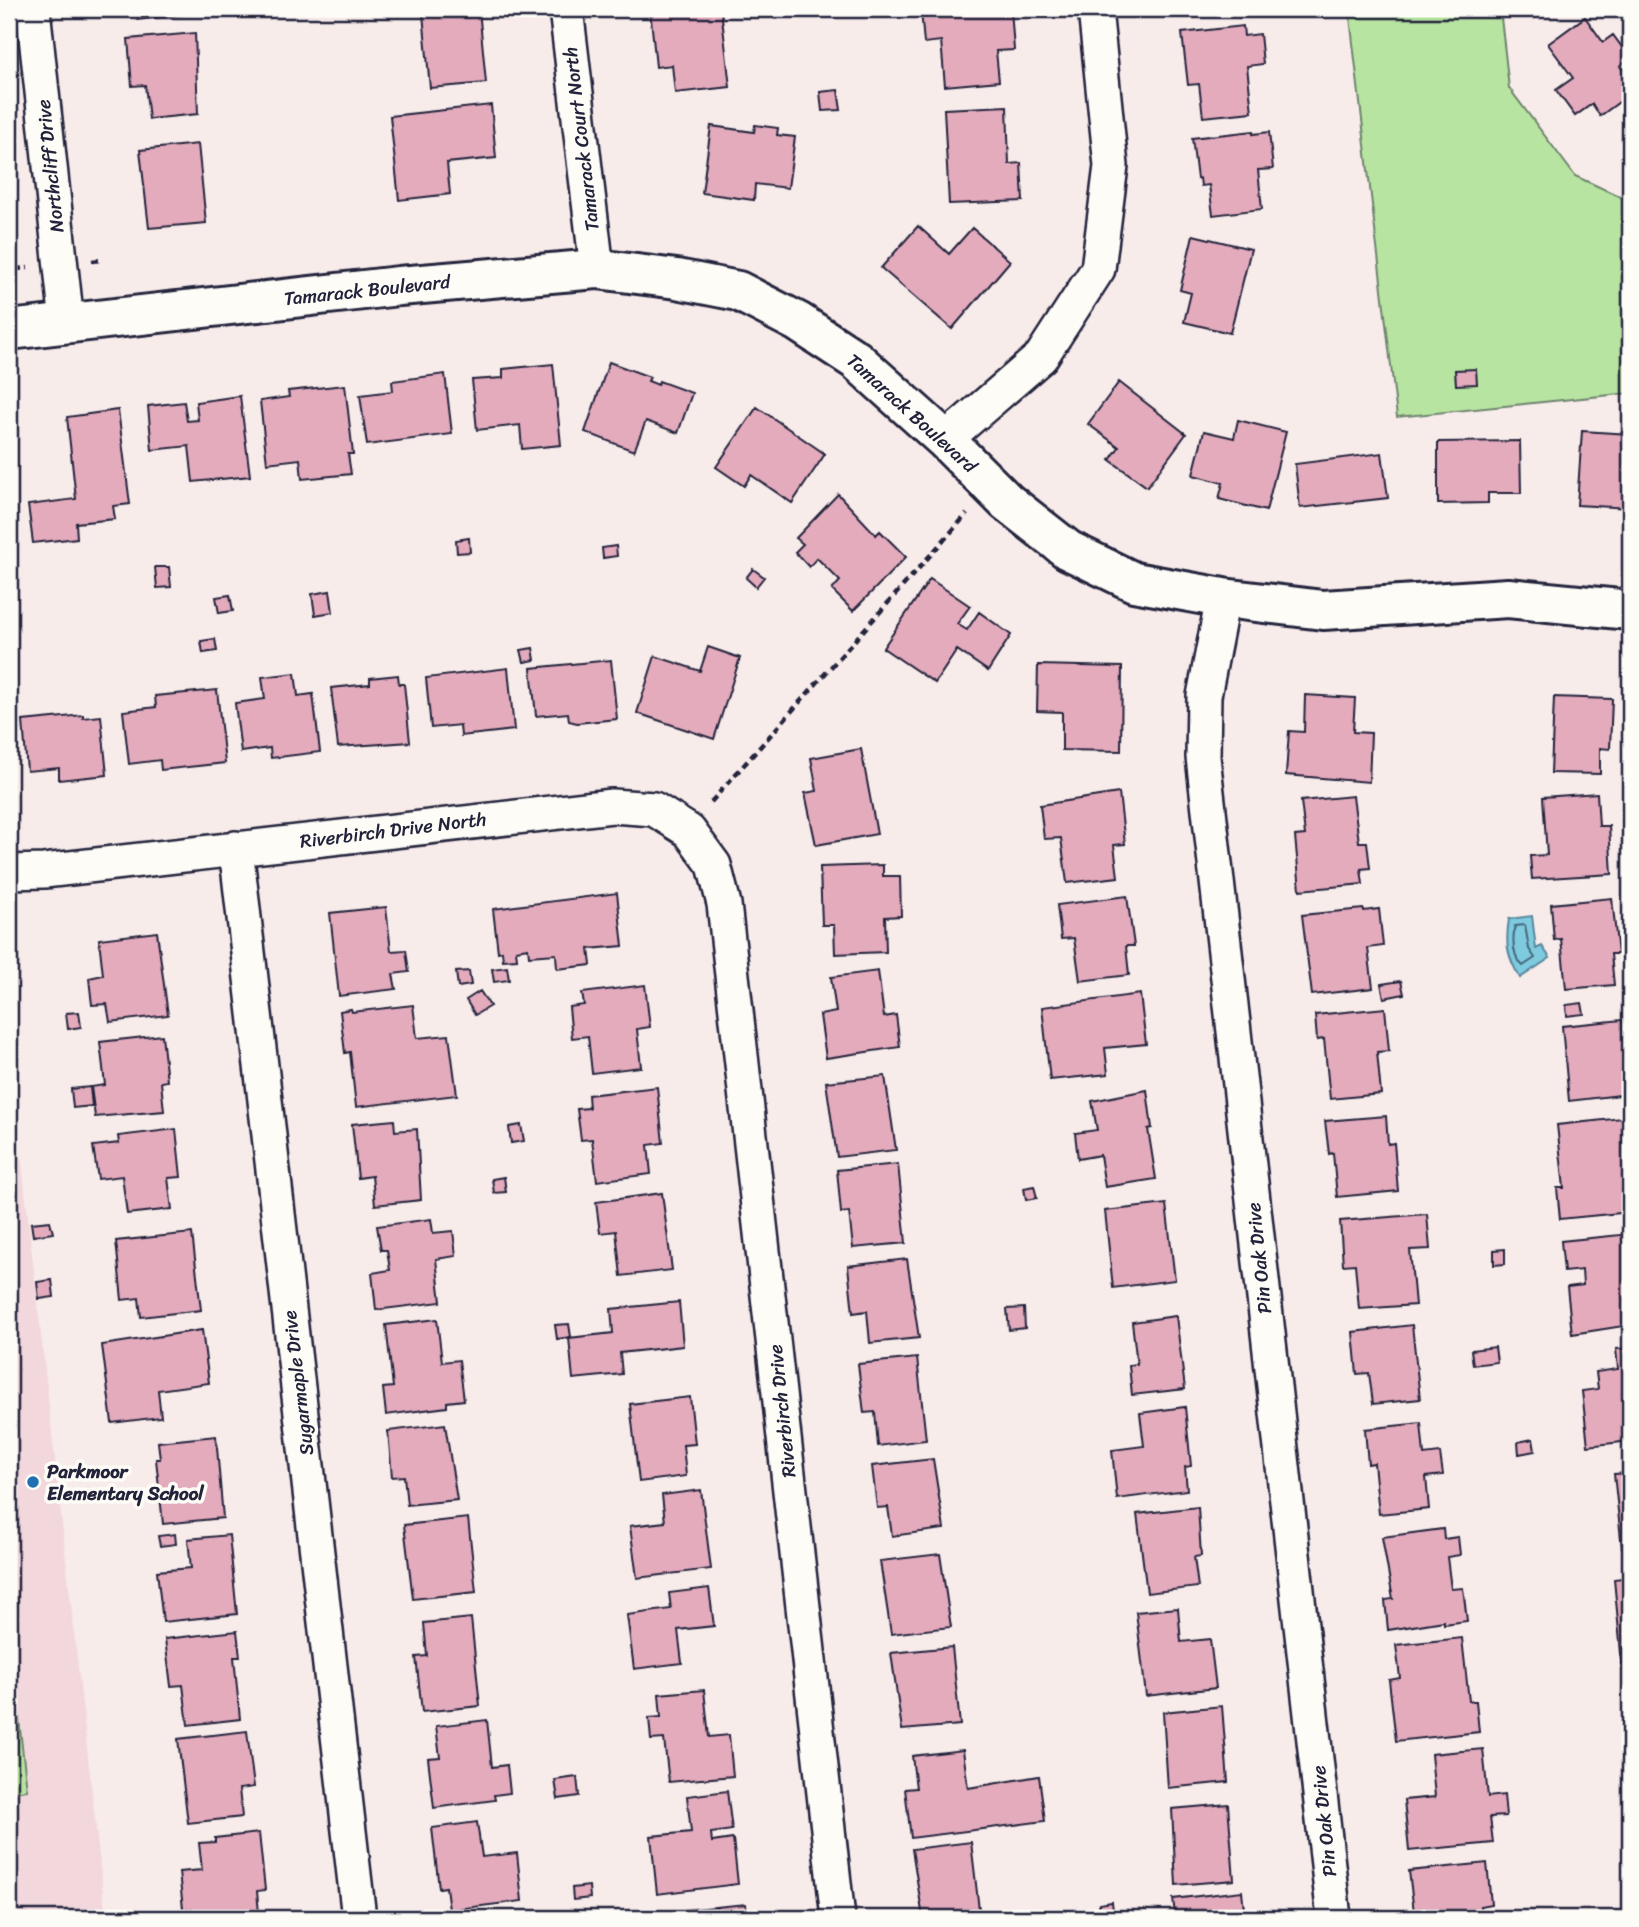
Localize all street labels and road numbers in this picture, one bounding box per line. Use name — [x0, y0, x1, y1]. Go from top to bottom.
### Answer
street label: Tamarack Court North — [553, 45, 609, 233]
street label: Northcliff Drive — [27, 98, 73, 234]
street label: Tamarack Boulevard — [282, 265, 453, 315]
street label: Tamarack Boulevard — [839, 345, 986, 482]
street label: Riverbirch Drive North — [298, 802, 488, 858]
street label: Pin Oak Drive — [1237, 1200, 1281, 1315]
street label: Sugarmaple Drive — [273, 1309, 323, 1457]
street label: Riverbirch Drive — [759, 1343, 805, 1479]
street label: Pin Oak Drive — [1302, 1763, 1346, 1878]

